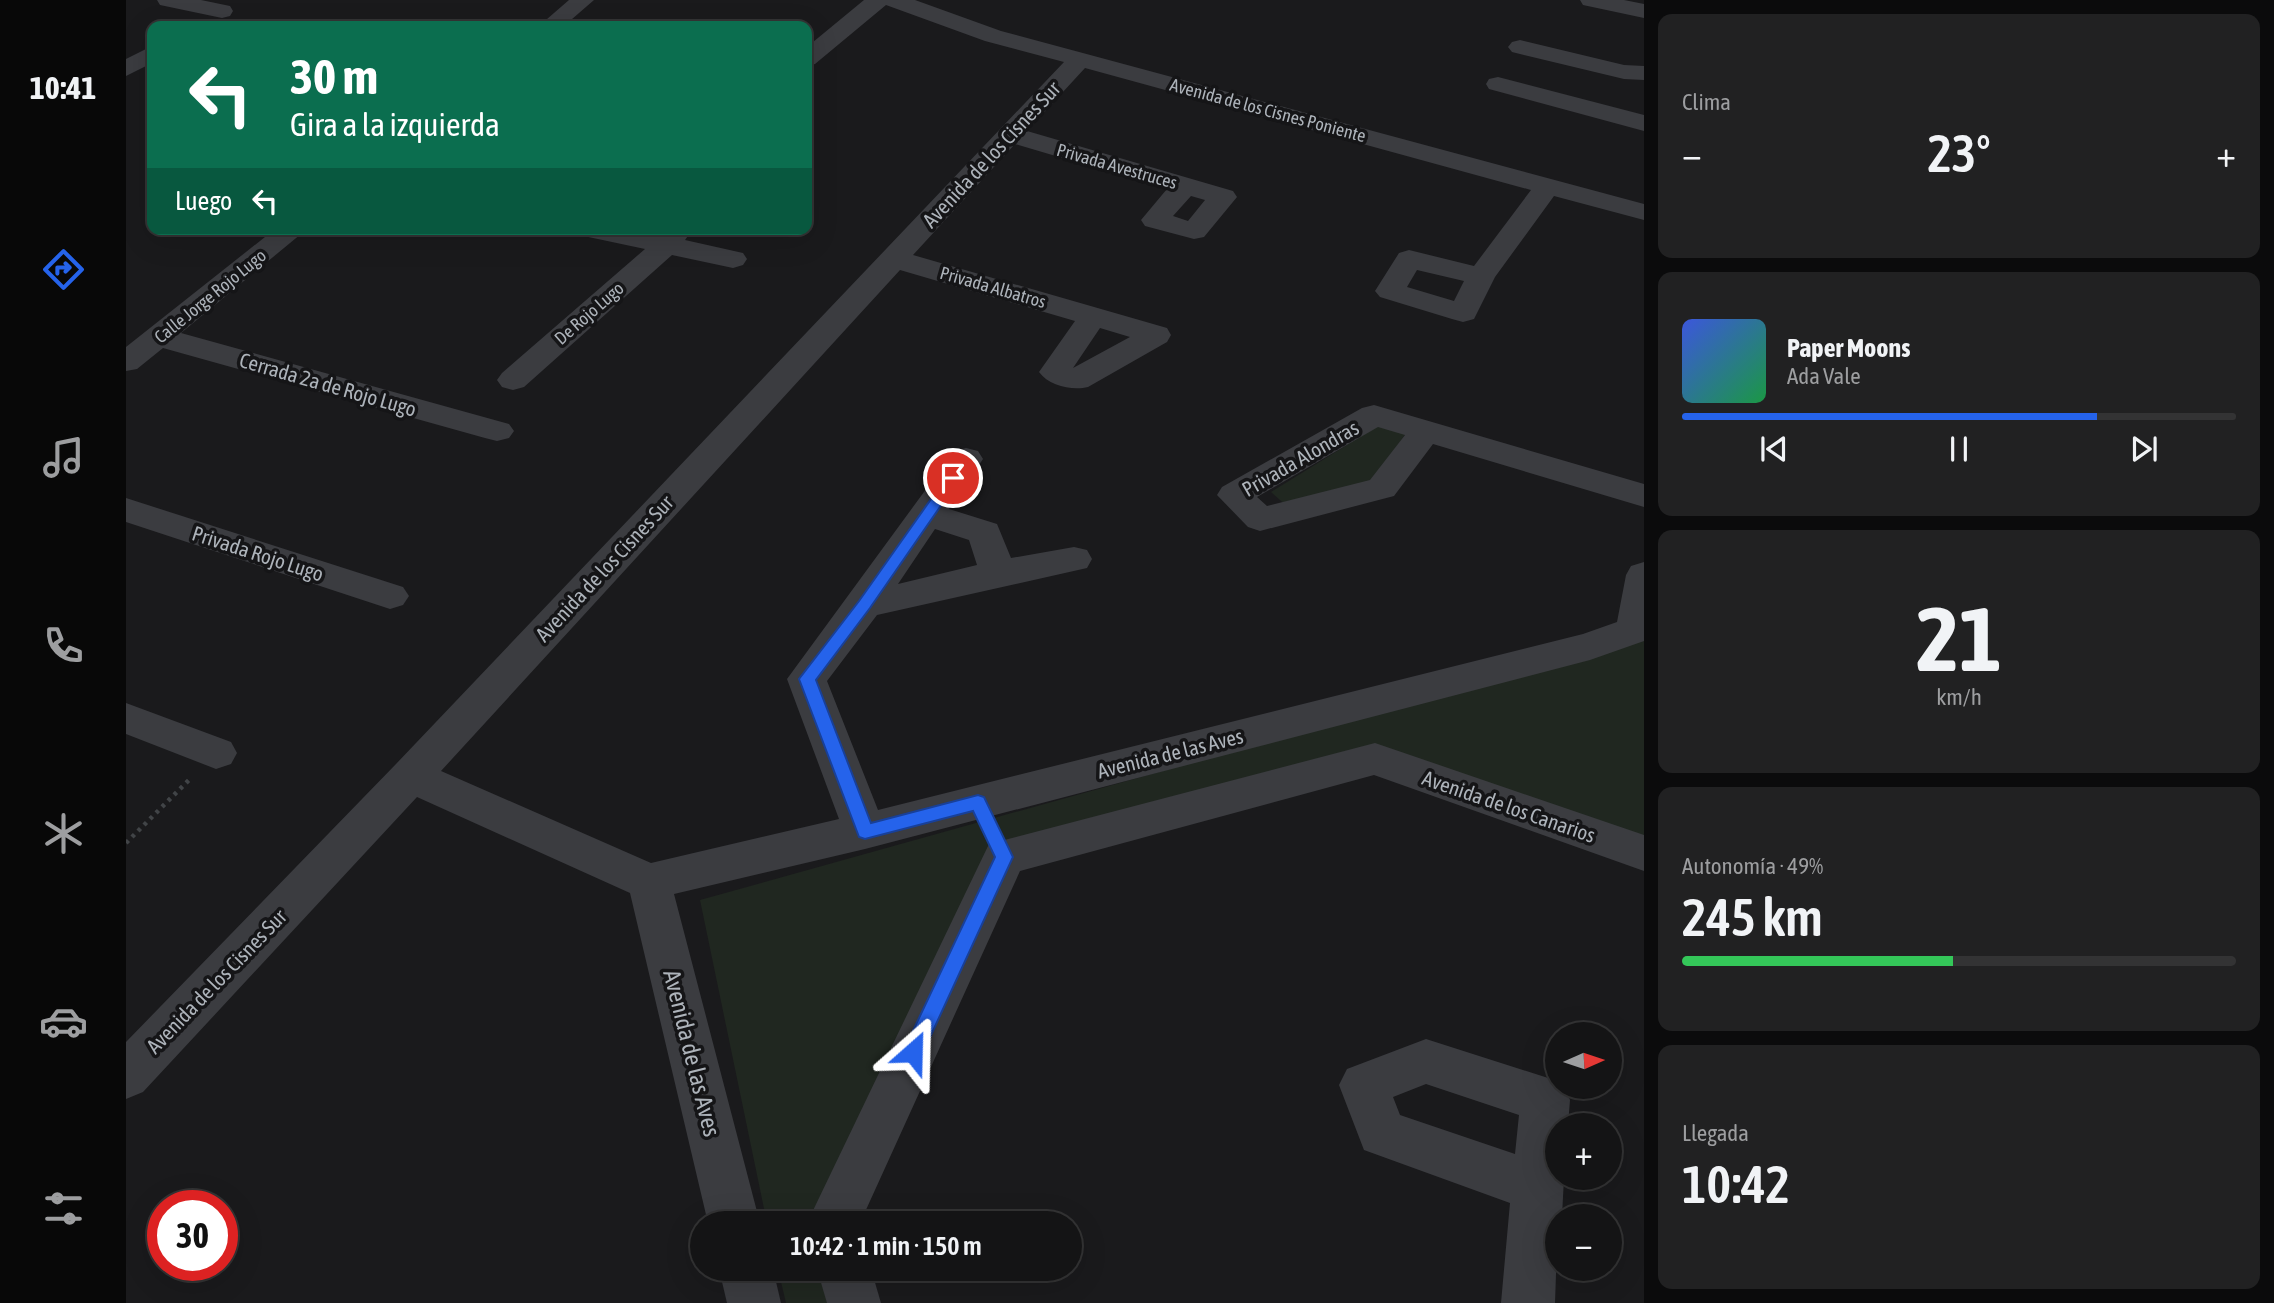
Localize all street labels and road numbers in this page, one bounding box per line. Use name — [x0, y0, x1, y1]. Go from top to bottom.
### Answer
street label: Avenida de los Cisnes Poniente — [1168, 74, 1368, 146]
street label: Avenida de los Cisnes Sur — [917, 76, 1065, 232]
street label: Privada Avestruces — [1054, 139, 1180, 193]
street label: Calle Jorge Rojo Lugo — [150, 245, 270, 347]
street label: Privada Albatros — [938, 262, 1048, 312]
street label: De Rojo Lugo — [550, 277, 628, 349]
street label: Cerrada 2a de Rojo Lugo — [237, 347, 419, 421]
street label: Privada Alondras — [1237, 415, 1363, 501]
street label: Avenida de los Cisnes Sur — [530, 490, 678, 646]
street label: Privada Rojo Lugo — [189, 520, 327, 586]
street label: Avenida de las Aves — [1095, 723, 1245, 783]
street label: Avenida de los Canarios — [1419, 765, 1599, 847]
street label: Avenida de los Cisnes Sur — [141, 904, 291, 1058]
street label: Avenida de las Aves — [658, 967, 726, 1139]

